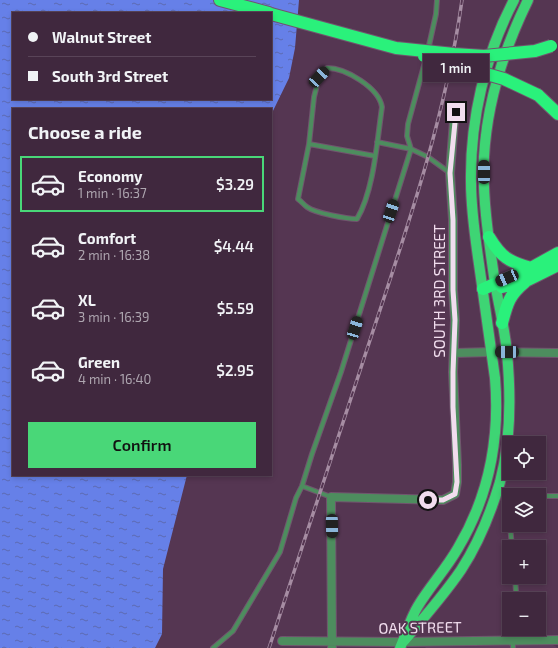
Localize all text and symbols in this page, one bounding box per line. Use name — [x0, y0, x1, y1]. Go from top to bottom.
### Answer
text: Walnut Street — [52, 28, 151, 46]
callout: 1 min — [423, 54, 489, 82]
text: 1 min — [441, 60, 471, 76]
car — [306, 64, 332, 90]
text: South 3rd Street — [52, 67, 168, 85]
route end — [447, 103, 465, 121]
text: Choose a ride — [28, 121, 142, 143]
car — [478, 160, 490, 184]
icon: car — [30, 166, 66, 202]
text: Economy — [78, 167, 143, 185]
text: $3.29 — [216, 175, 254, 193]
text: 1 min · 16:37 — [78, 185, 147, 201]
car — [382, 198, 400, 224]
street label: SOUTH 3RD STREET — [430, 224, 448, 358]
icon: car — [30, 228, 66, 264]
text: Comfort — [78, 229, 136, 247]
text: $4.44 — [214, 237, 254, 255]
text: 2 min · 16:38 — [78, 247, 150, 263]
car — [494, 268, 520, 288]
icon: car — [30, 290, 66, 326]
text: XL — [78, 291, 96, 309]
text: $5.59 — [217, 299, 254, 317]
text: 3 min · 16:39 — [78, 309, 150, 325]
car — [346, 315, 364, 341]
car — [495, 346, 519, 358]
icon: car — [30, 352, 66, 388]
text: Green — [78, 353, 120, 371]
text: $2.95 — [216, 361, 254, 379]
text: 4 min · 16:40 — [78, 371, 151, 387]
button: Confirm — [28, 422, 256, 468]
map controls — [502, 436, 546, 636]
button: locate — [502, 436, 546, 480]
button: layers — [502, 488, 546, 532]
route start — [419, 491, 437, 509]
car — [326, 514, 338, 538]
button: + — [502, 540, 546, 584]
button: − — [502, 592, 546, 636]
street label: OAK STREET — [378, 617, 462, 637]

